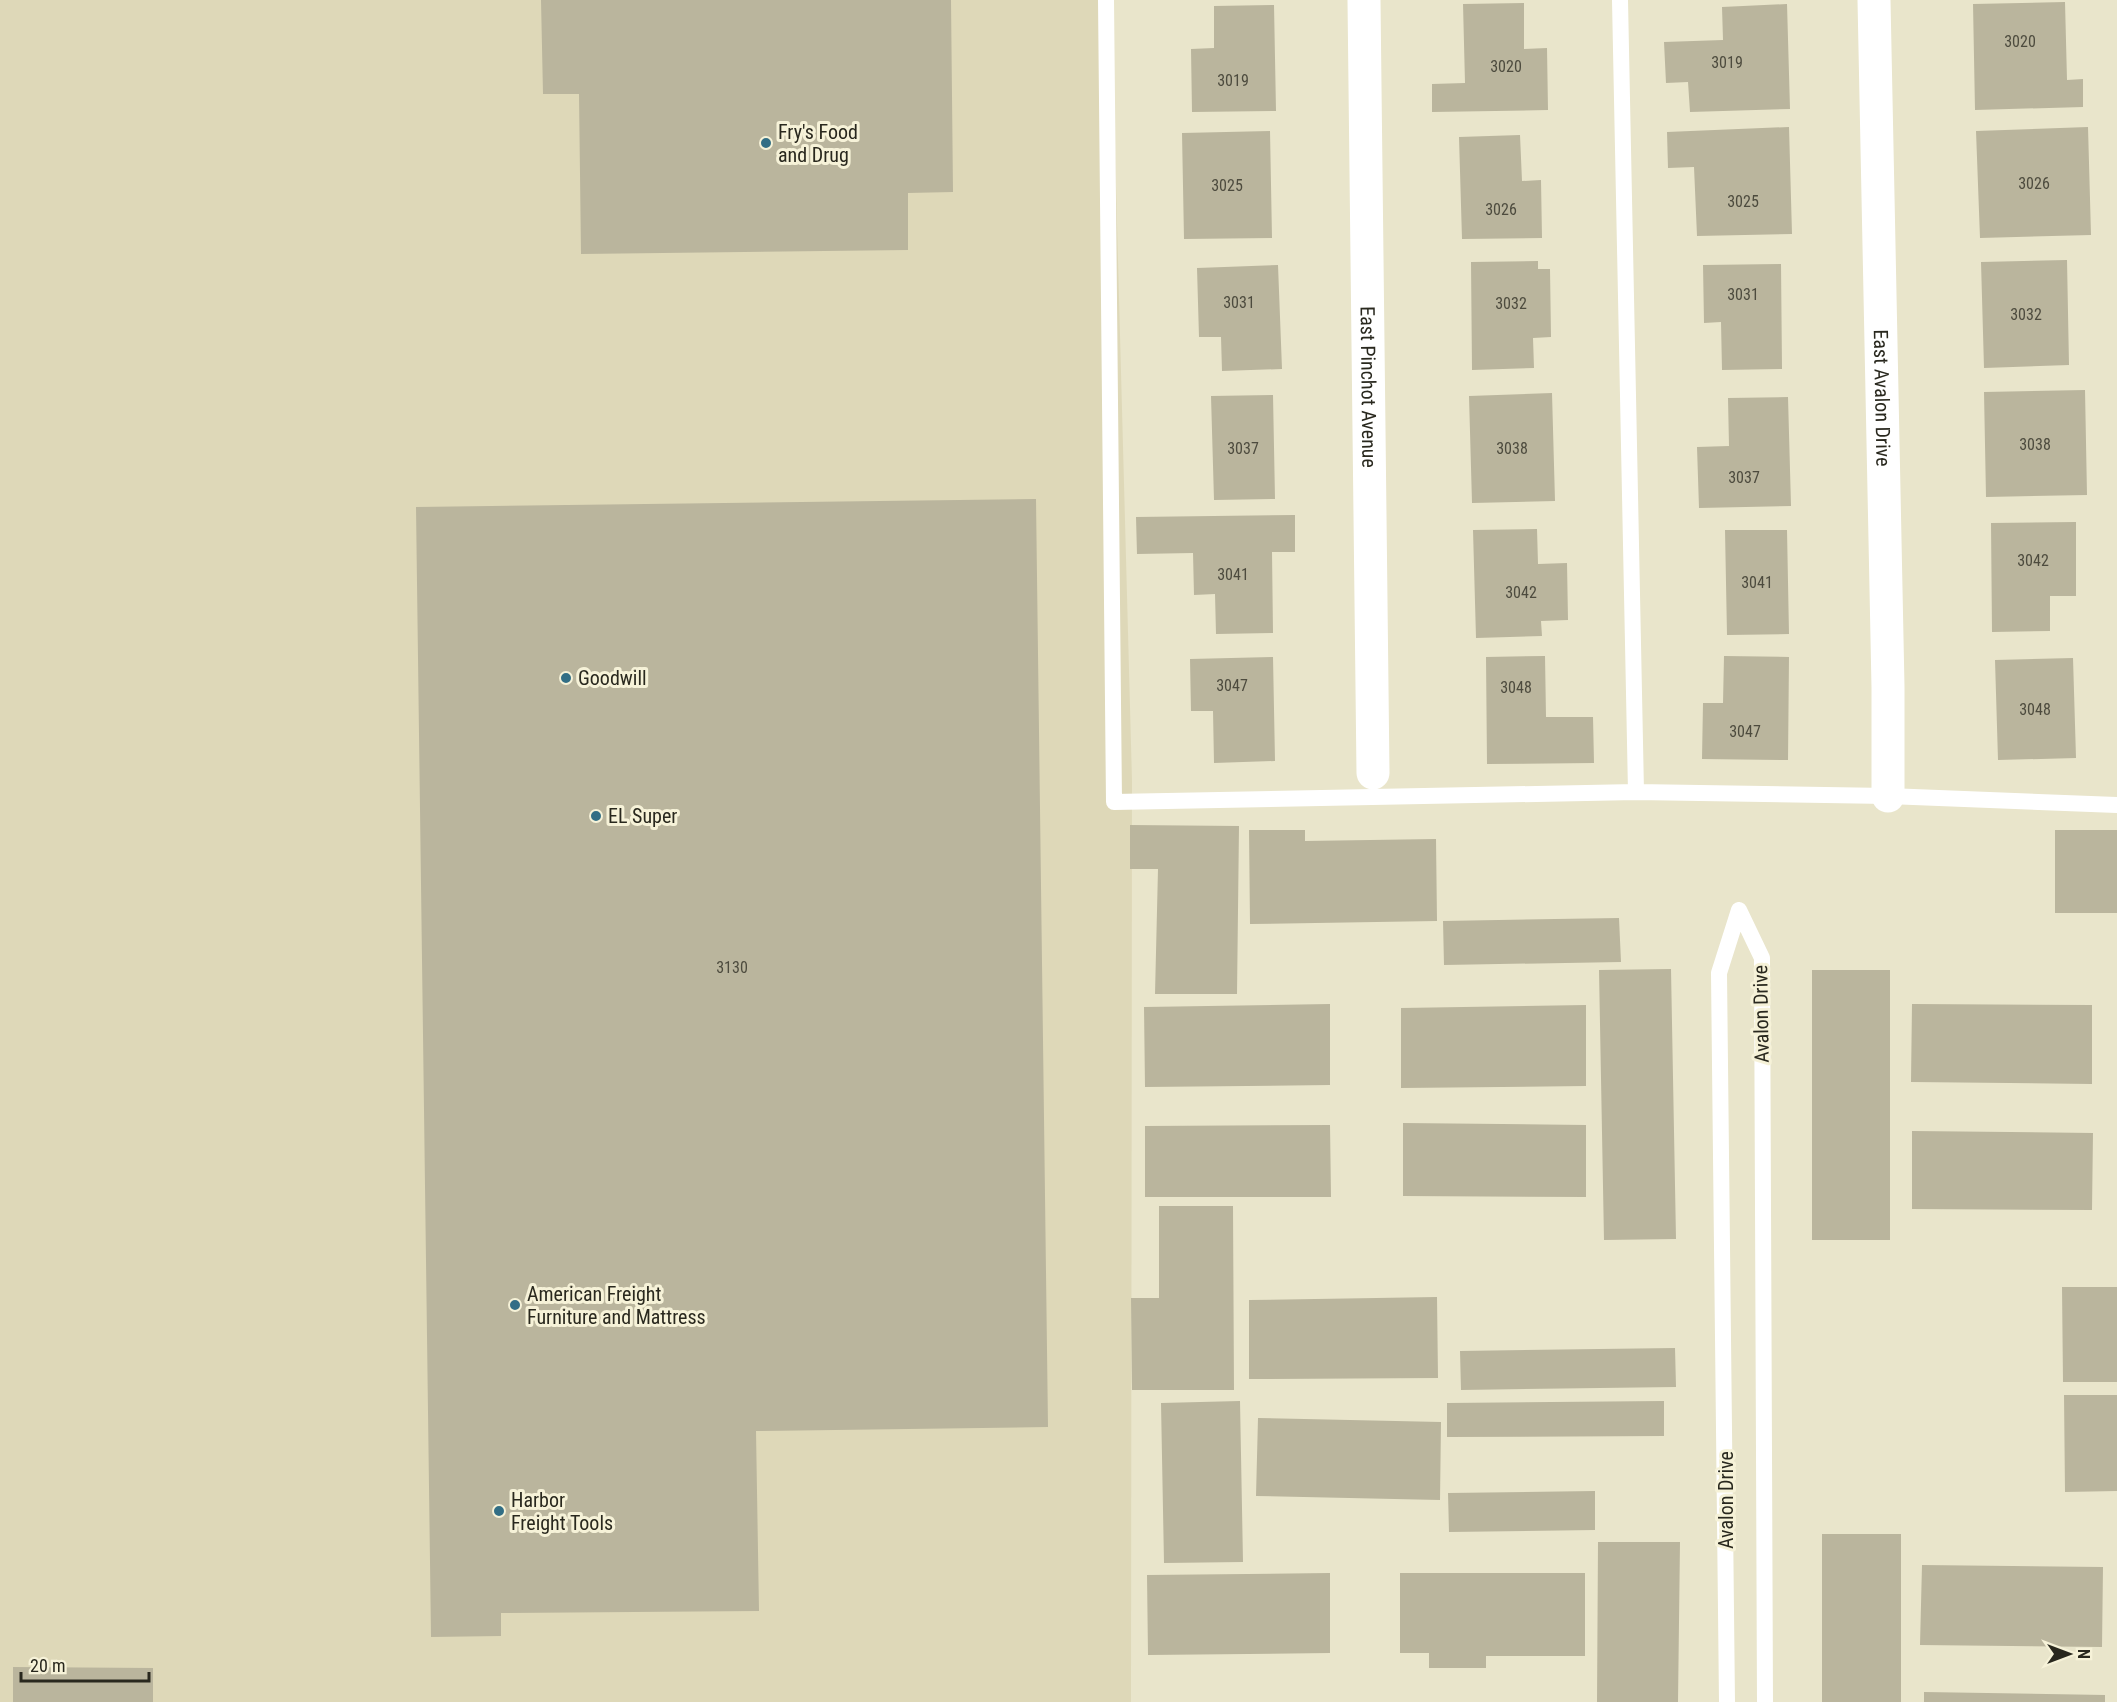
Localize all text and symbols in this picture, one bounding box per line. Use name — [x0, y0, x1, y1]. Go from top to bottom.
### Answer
house number: 3020 — [2004, 32, 2036, 51]
house number: 3019 — [1711, 53, 1743, 72]
house number: 3020 — [1490, 57, 1522, 76]
house number: 3019 — [1217, 71, 1249, 90]
place label: Fry's Food and Drug — [778, 120, 858, 167]
marker: Fry's Food and Drug — [759, 136, 773, 150]
house number: 3026 — [2018, 174, 2050, 193]
house number: 3025 — [1211, 176, 1243, 195]
house number: 3025 — [1727, 192, 1759, 211]
house number: 3026 — [1485, 200, 1517, 219]
house number: 3031 — [1727, 285, 1759, 304]
house number: 3031 — [1223, 293, 1255, 312]
house number: 3032 — [1495, 294, 1527, 313]
house number: 3032 — [2010, 305, 2042, 324]
street label: East Pinchot Avenue — [1356, 306, 1381, 468]
street label: East Avalon Drive — [1869, 329, 1896, 467]
house number: 3038 — [2019, 435, 2051, 454]
house number: 3037 — [1227, 439, 1259, 458]
house number: 3038 — [1496, 439, 1528, 458]
house number: 3037 — [1728, 468, 1760, 487]
house number: 3042 — [2017, 551, 2049, 570]
house number: 3041 — [1217, 565, 1249, 584]
house number: 3041 — [1741, 573, 1773, 592]
house number: 3042 — [1505, 583, 1537, 602]
place label: Goodwill — [578, 666, 647, 690]
marker: Goodwill — [559, 671, 573, 685]
house number: 3047 — [1216, 676, 1248, 695]
house number: 3048 — [1500, 678, 1532, 697]
house number: 3048 — [2019, 700, 2051, 719]
house number: 3047 — [1729, 722, 1761, 741]
place label: EL Super — [608, 804, 677, 828]
marker: EL Super — [589, 809, 603, 823]
house number: 3130 — [716, 958, 748, 977]
street label: Avalon Drive — [1748, 965, 1774, 1063]
place label: American Freight Furniture and Mattress — [527, 1282, 706, 1329]
marker: American Freight Furniture and Mattress — [508, 1298, 522, 1312]
street label: Avalon Drive — [1714, 1451, 1738, 1549]
place label: Harbor Freight Tools — [511, 1488, 613, 1535]
marker: Harbor Freight Tools — [492, 1504, 506, 1518]
north arrow — [2039, 1624, 2099, 1684]
scale bar — [21, 1645, 148, 1683]
text: N — [2074, 1649, 2093, 1659]
text: 20 m — [30, 1655, 65, 1676]

